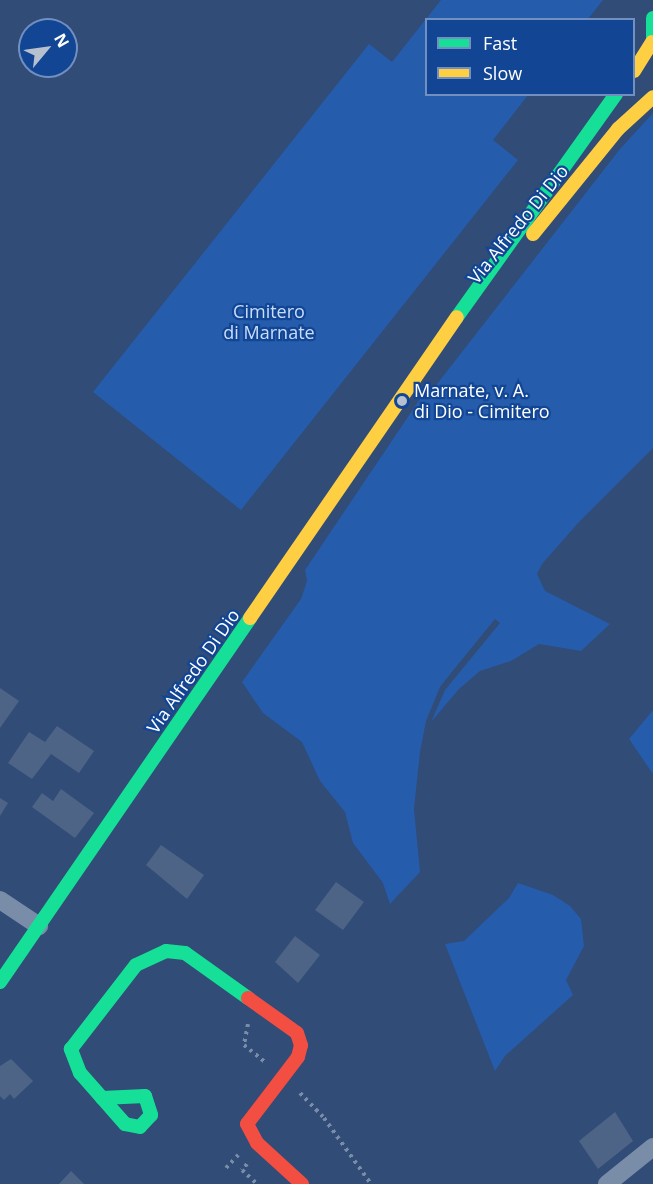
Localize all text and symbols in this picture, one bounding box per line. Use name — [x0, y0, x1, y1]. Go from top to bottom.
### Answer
north arrow — [18, 18, 78, 78]
legend — [425, 18, 635, 96]
text: N — [49, 29, 75, 51]
text: Fast — [483, 31, 517, 55]
text: Slow — [483, 61, 522, 85]
street label: Via Alfredo Di Dio — [463, 160, 573, 288]
park label: Cimitero di Marnate — [223, 301, 315, 344]
place label: Marnate, v. A. di Dio - Cimitero — [414, 380, 550, 422]
marker: Marnate, v. A. di Dio - Cimitero — [395, 394, 409, 408]
street label: Via Alfredo Di Dio — [142, 605, 244, 737]

